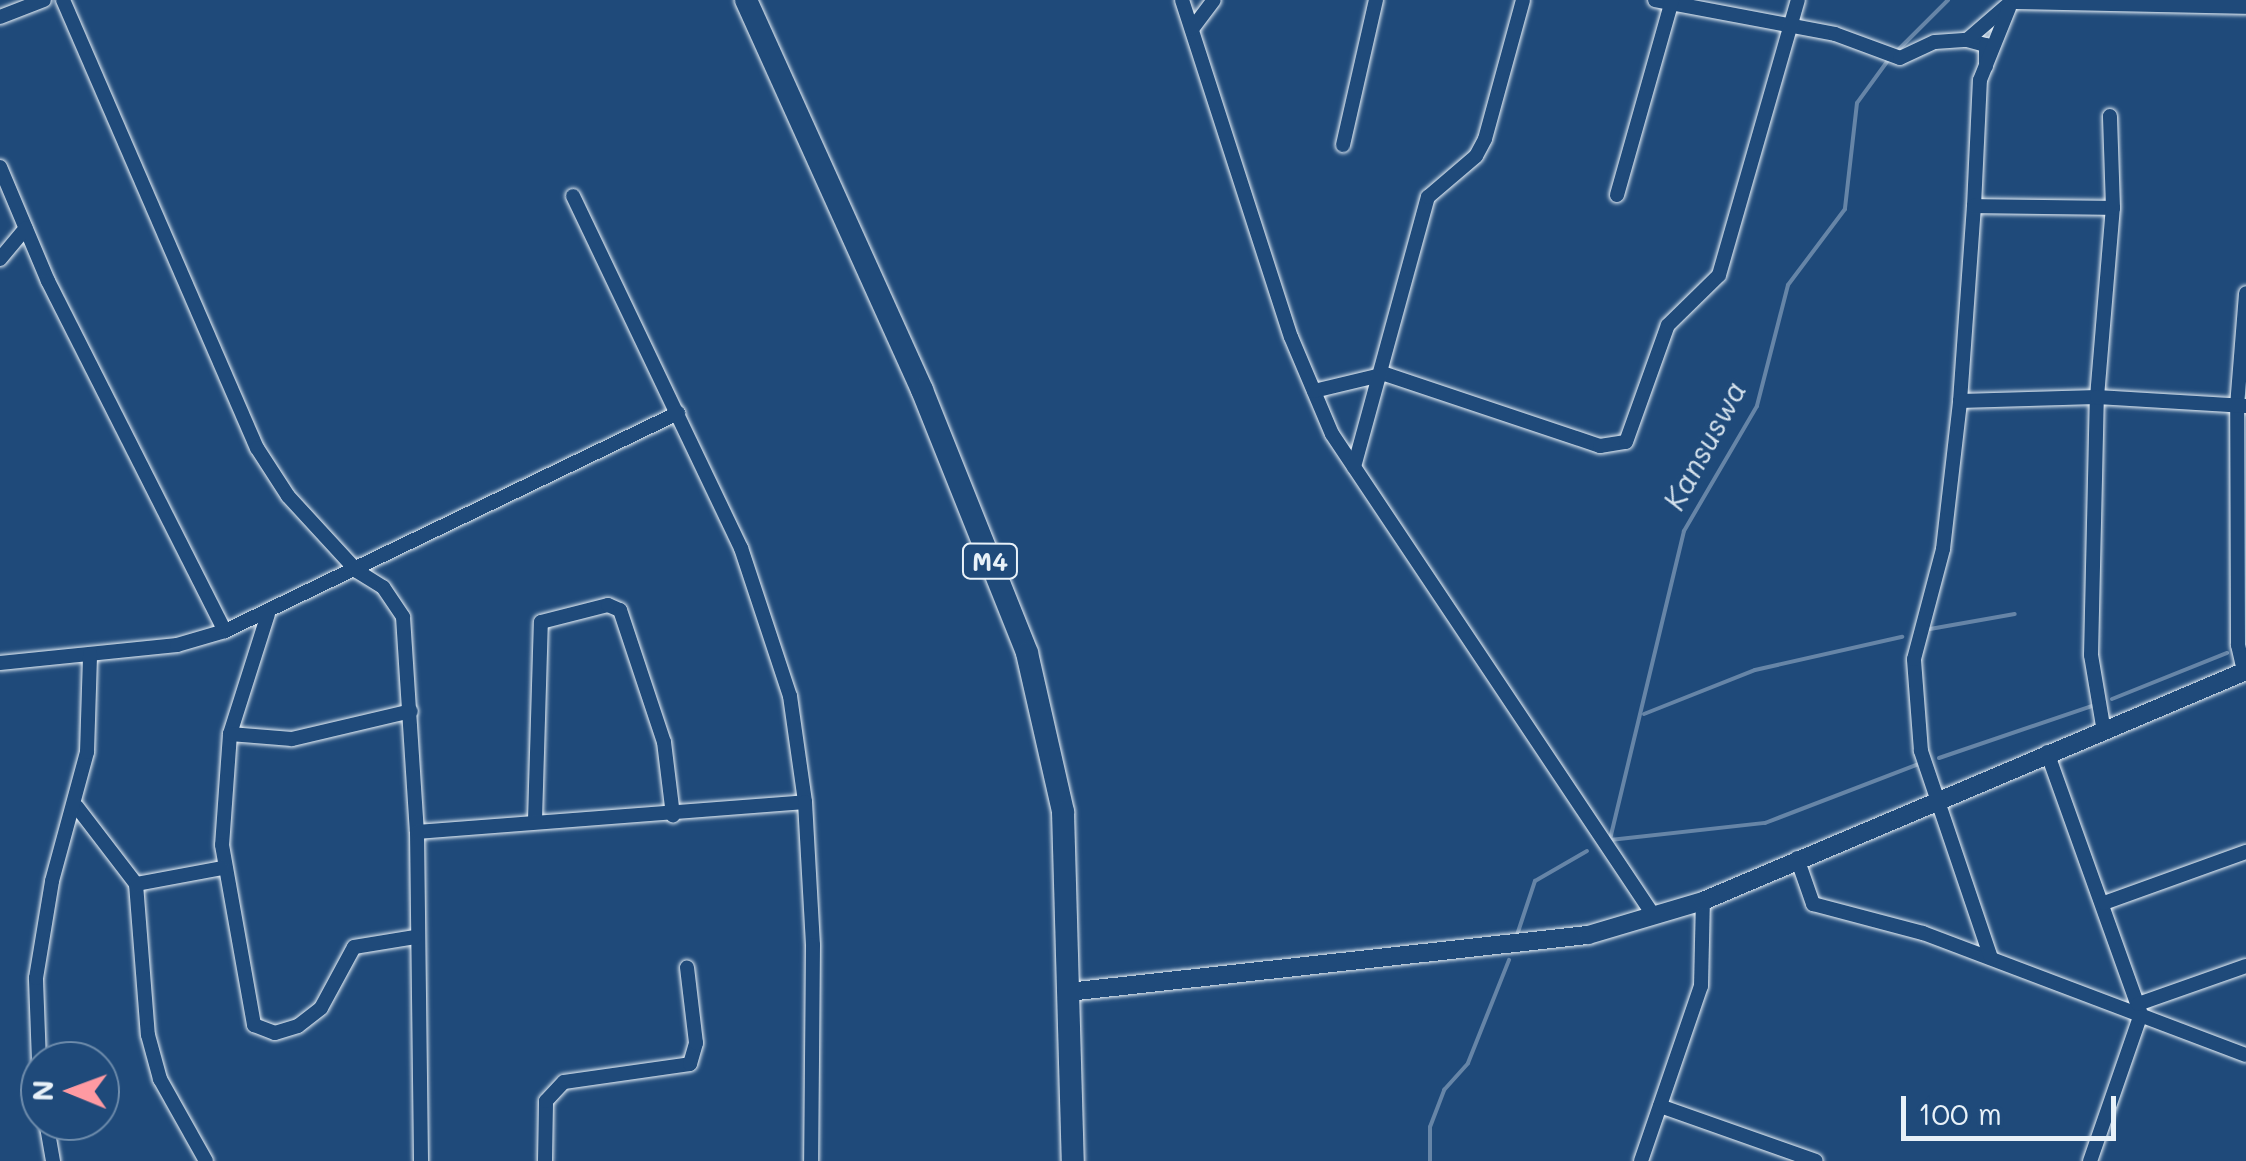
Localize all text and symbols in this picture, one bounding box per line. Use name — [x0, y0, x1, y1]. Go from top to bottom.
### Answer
water label: Kansuswa — [1655, 374, 1753, 516]
road number: M4 — [960, 541, 1020, 581]
north arrow — [20, 1041, 120, 1141]
scale bar — [1906, 1076, 2121, 1138]
text: N — [24, 1080, 60, 1101]
text: 100 m — [1918, 1093, 2002, 1133]

